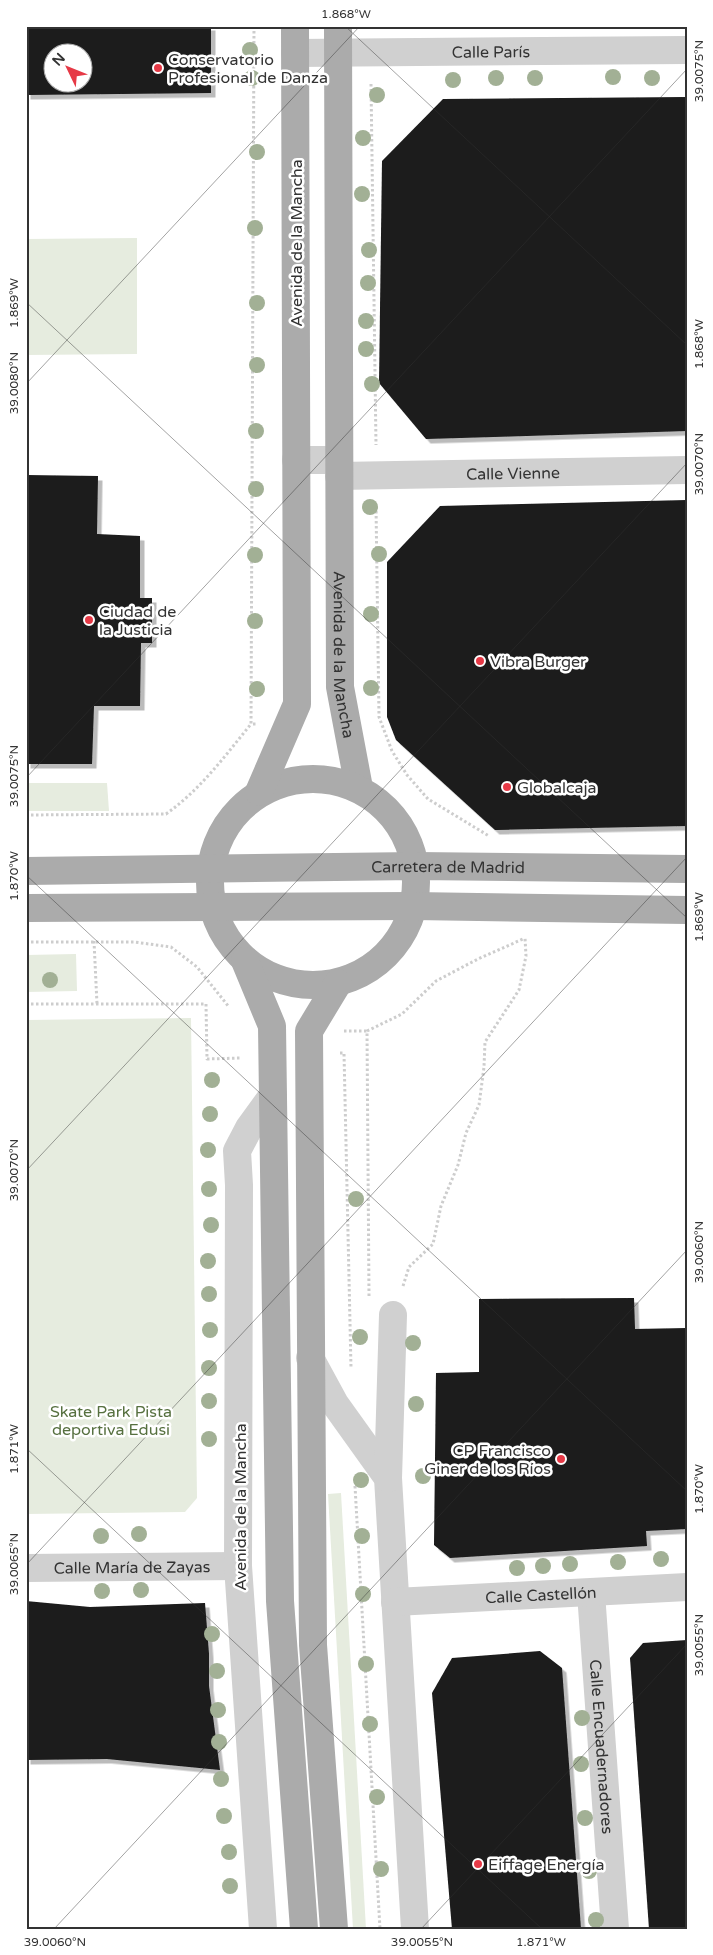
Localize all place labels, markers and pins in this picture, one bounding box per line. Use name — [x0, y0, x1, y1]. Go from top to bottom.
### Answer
place label: Conservatorio Profesional de Danza — [168, 50, 328, 88]
marker: Conservatorio Profesional de Danza — [152, 62, 164, 74]
place label: Ciudad de la Justicia — [99, 602, 176, 640]
marker: Ciudad de la Justicia — [83, 614, 95, 626]
place label: Vibra Burger — [490, 652, 587, 672]
marker: Vibra Burger — [474, 655, 486, 667]
place label: Globalcaja — [517, 778, 596, 798]
marker: Globalcaja — [501, 781, 513, 793]
place label: CP Francisco Giner de los Ríos — [424, 1441, 551, 1479]
marker: CP Francisco Giner de los Ríos — [555, 1453, 567, 1465]
place label: Eiffage Energía — [488, 1855, 604, 1875]
marker: Eiffage Energía — [472, 1858, 484, 1870]

